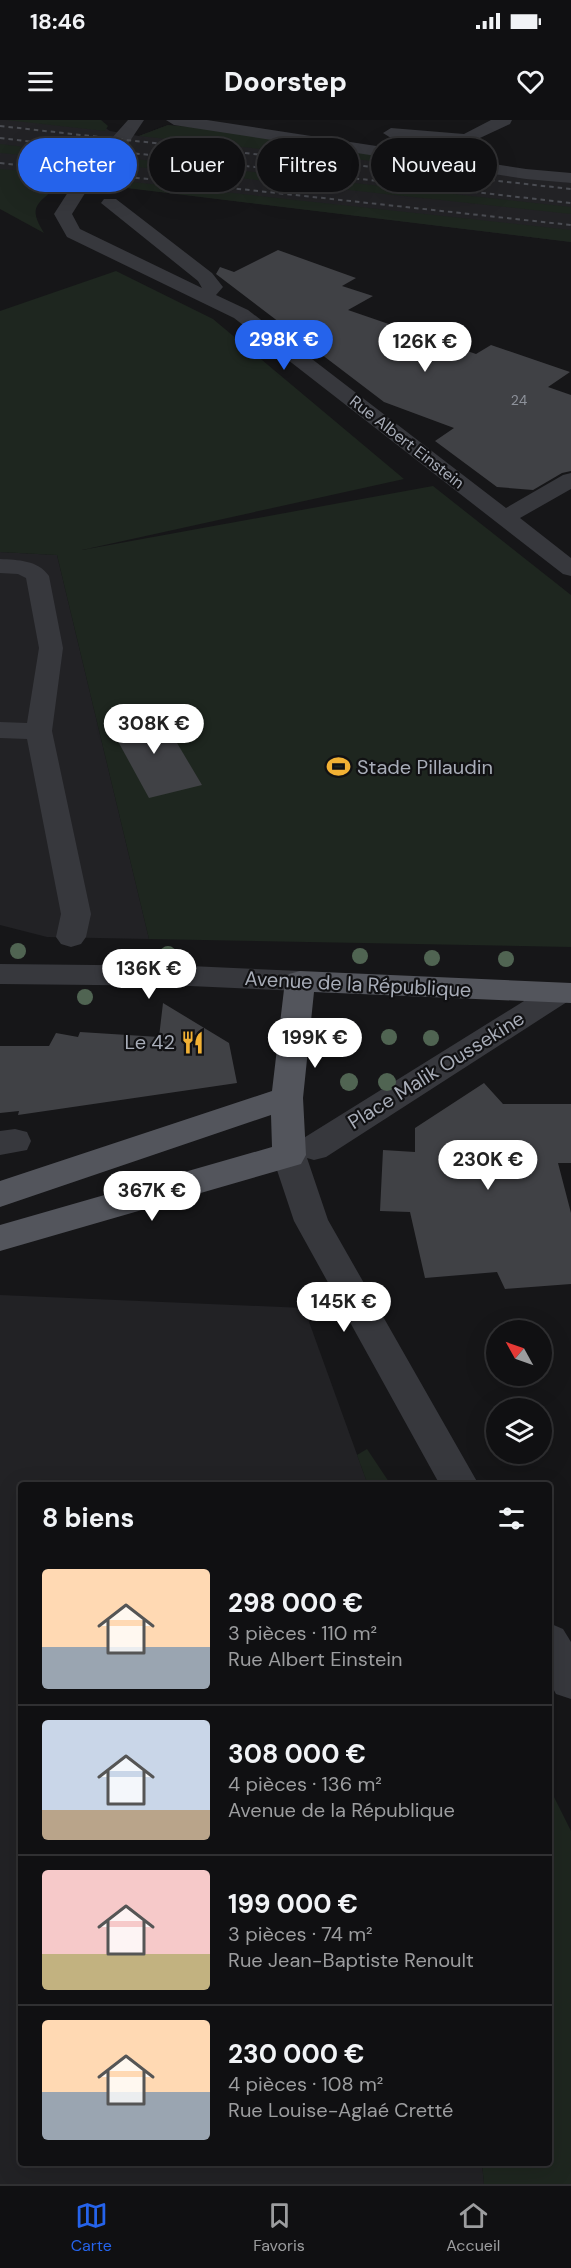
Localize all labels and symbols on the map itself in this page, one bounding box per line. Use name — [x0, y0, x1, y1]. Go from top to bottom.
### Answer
pin: 298K € — [235, 320, 333, 371]
pin: 126K € — [376, 322, 474, 373]
street label: Rue Albert Einstein — [346, 391, 468, 493]
house number: 24 — [511, 391, 528, 409]
pin: 308K € — [105, 704, 203, 755]
sports icon: Stade Pillaudin — [326, 754, 352, 780]
place label: Stade Pillaudin — [357, 754, 493, 780]
pin: 136K € — [100, 949, 198, 1000]
street label: Avenue de la République — [244, 965, 472, 1003]
street label: Place Malik Oussekine — [343, 1005, 529, 1135]
pin: 199K € — [266, 1018, 364, 1069]
place label: Le 42 — [125, 1029, 175, 1055]
restaurant icon: Le 42 — [180, 1029, 206, 1055]
pin: 230K € — [439, 1140, 537, 1191]
pin: 367K € — [103, 1171, 201, 1222]
pin: 145K € — [295, 1282, 393, 1333]
north arrow — [486, 1320, 552, 1386]

